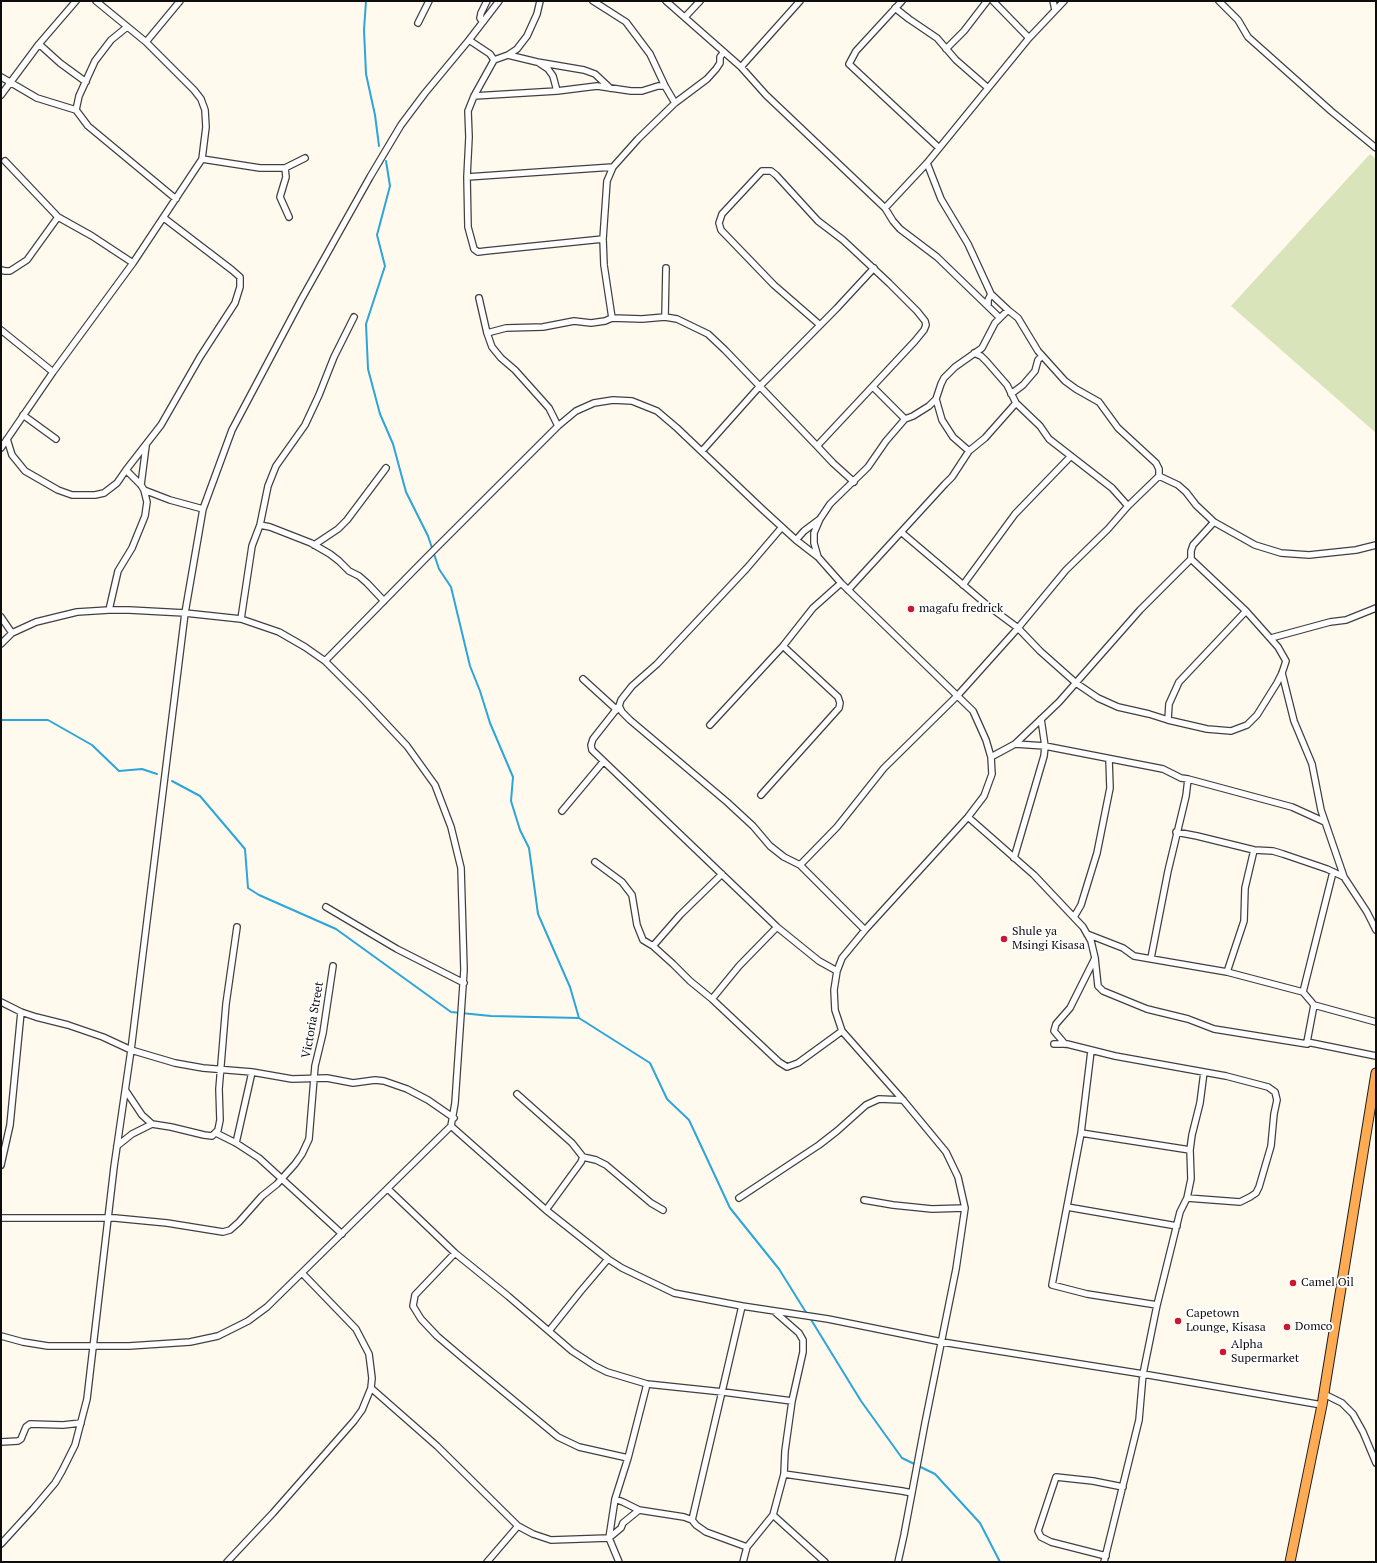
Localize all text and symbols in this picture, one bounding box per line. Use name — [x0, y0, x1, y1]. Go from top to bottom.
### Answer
place label: magafu fredrick — [919, 602, 1003, 616]
marker: magafu fredrick — [906, 604, 916, 614]
place label: Shule ya Msingi Kisasa — [1012, 925, 1085, 953]
marker: Shule ya Msingi Kisasa — [999, 934, 1009, 944]
street label: Victoria Street — [299, 980, 327, 1060]
place label: Camel Oil — [1301, 1276, 1354, 1290]
marker: Camel Oil — [1288, 1278, 1298, 1288]
place label: Capetown Lounge, Kisasa — [1186, 1307, 1266, 1335]
marker: Capetown Lounge, Kisasa — [1173, 1316, 1183, 1326]
place label: Domco — [1295, 1320, 1332, 1334]
marker: Domco — [1282, 1322, 1292, 1332]
place label: Alpha Supermarket — [1231, 1338, 1299, 1366]
marker: Alpha Supermarket — [1218, 1347, 1228, 1357]

